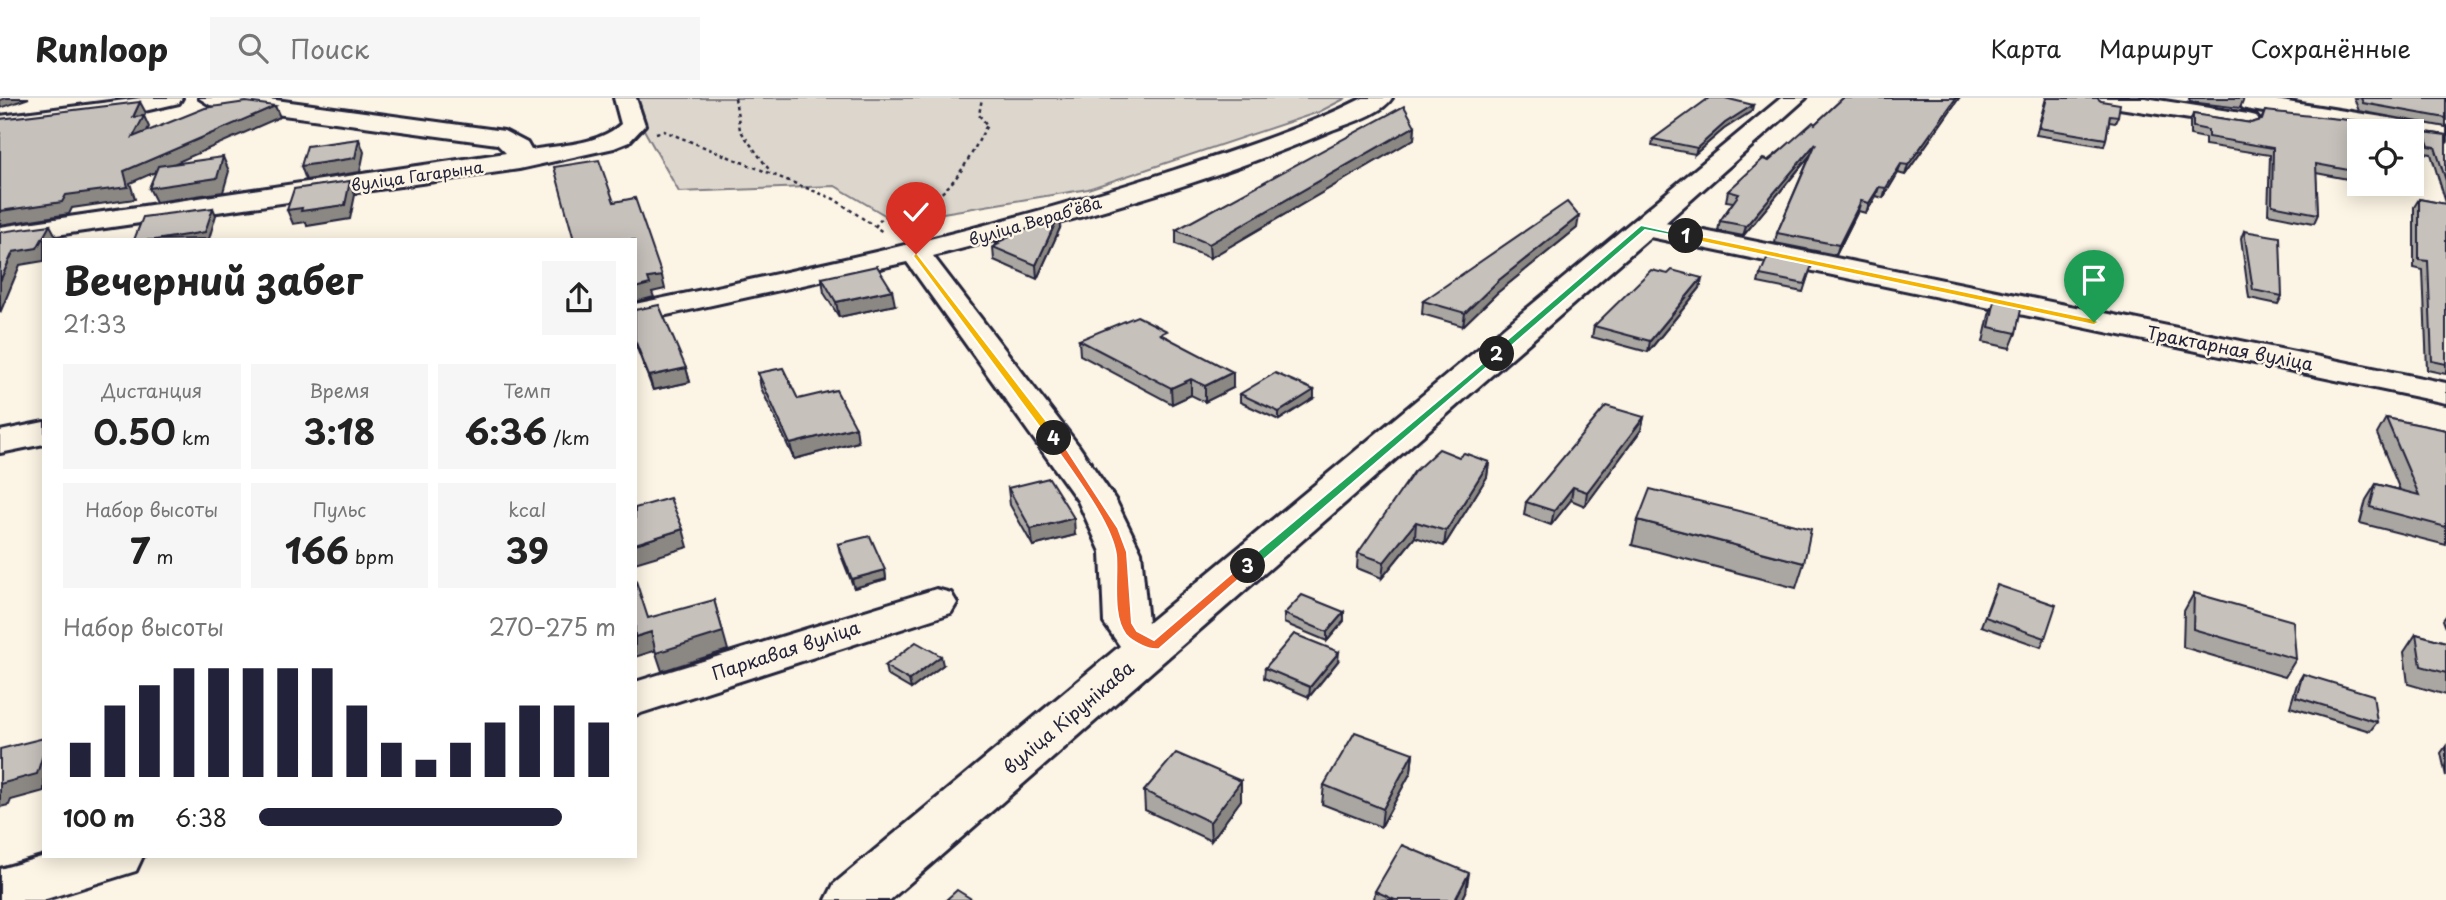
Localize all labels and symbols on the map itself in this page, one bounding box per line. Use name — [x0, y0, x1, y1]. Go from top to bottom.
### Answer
street label: вуліца Гагарына — [349, 154, 484, 196]
pin — [886, 182, 946, 254]
street label: вуліца Верабʼёва — [966, 190, 1104, 250]
pin: 1 — [1668, 218, 1704, 254]
pin — [2064, 250, 2124, 322]
street label: Трактарная вуліца — [2145, 318, 2316, 377]
pin: 2 — [1480, 336, 1514, 372]
pin: 4 — [1036, 420, 1072, 456]
pin: 3 — [1230, 548, 1266, 584]
street label: Паркавая вуліца — [708, 613, 863, 686]
street label: вуліца Кірунікава — [997, 654, 1140, 780]

